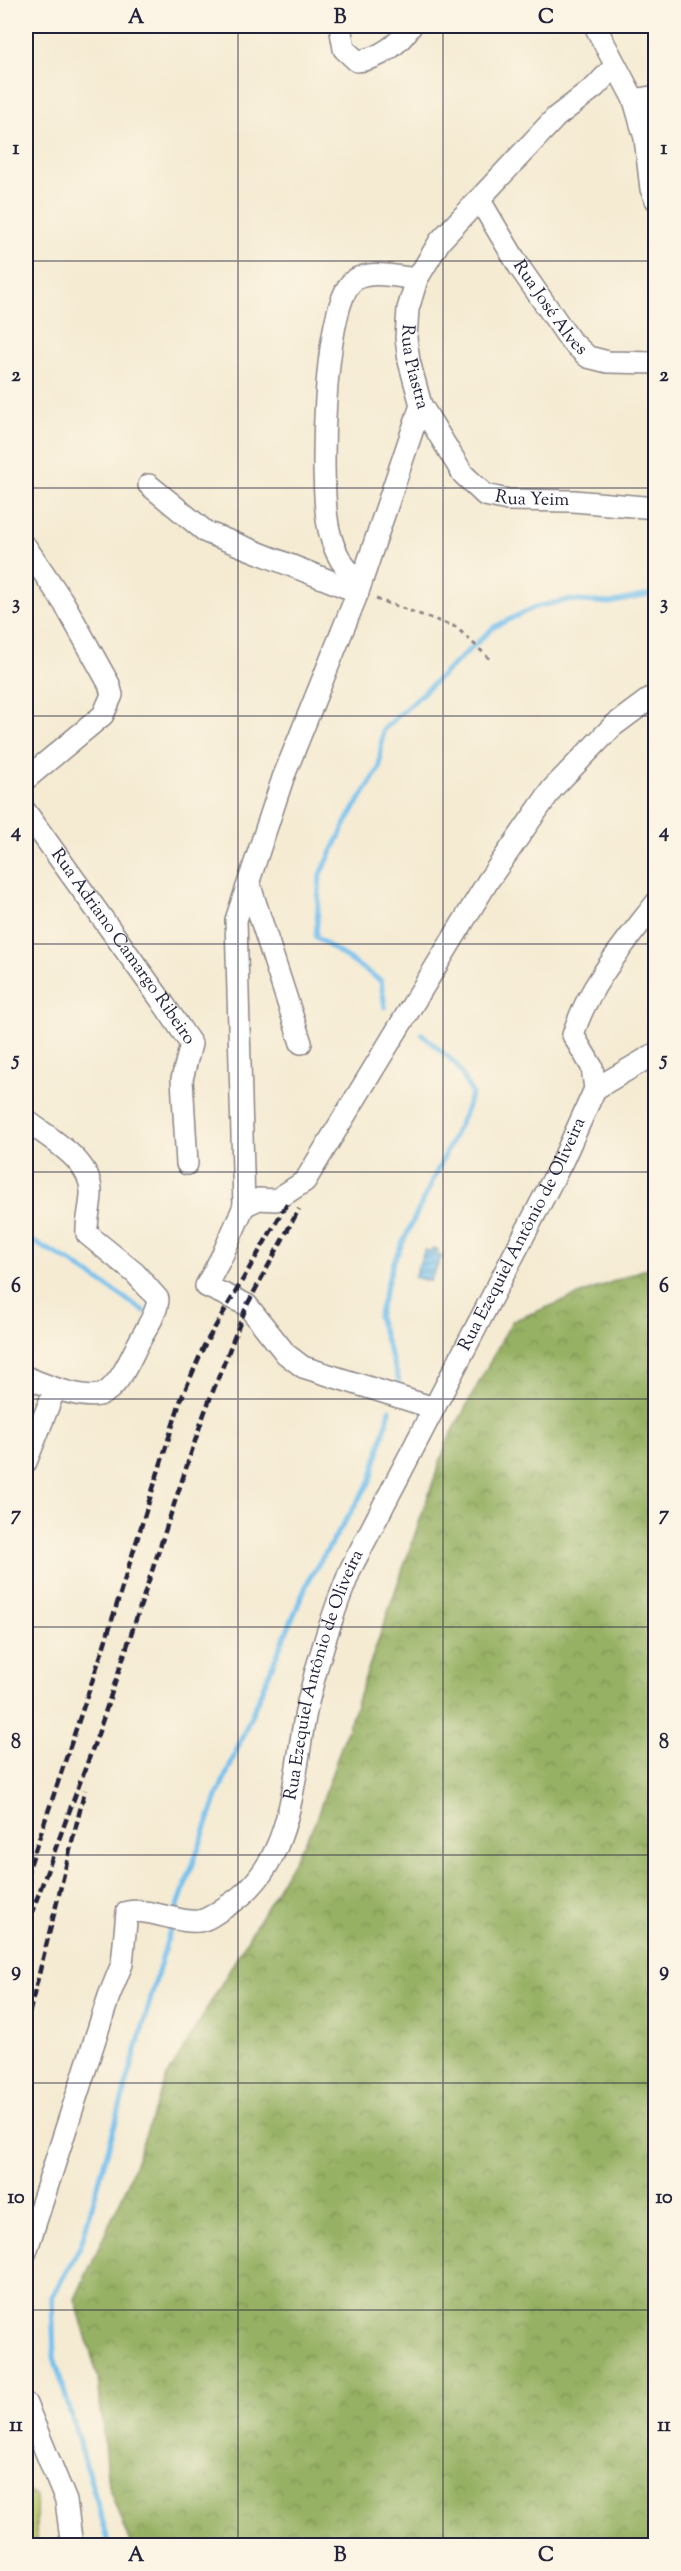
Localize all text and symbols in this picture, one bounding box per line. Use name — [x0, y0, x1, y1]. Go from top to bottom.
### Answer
text: A — [128, 4, 145, 33]
text: B — [334, 4, 347, 33]
text: C — [538, 4, 554, 33]
text: 1 — [13, 135, 20, 164]
text: 1 — [661, 135, 668, 164]
street label: Rua José Alves — [505, 255, 593, 362]
street label: Rua Piastra — [393, 323, 435, 412]
text: 2 — [11, 362, 21, 391]
text: 2 — [659, 362, 669, 391]
street label: Rua Yeim — [492, 485, 570, 514]
text: 3 — [12, 590, 20, 619]
text: 3 — [660, 590, 668, 619]
text: 4 — [10, 818, 21, 847]
text: 4 — [658, 818, 669, 847]
street label: Rua Adriano Camargo Ribeiro — [44, 844, 201, 1051]
text: 5 — [11, 1046, 20, 1075]
text: 5 — [659, 1046, 668, 1075]
street label: Rua Ezequiel Antônio de Oliveira — [453, 1114, 593, 1356]
text: 6 — [11, 1273, 21, 1302]
text: 6 — [659, 1273, 669, 1302]
text: 7 — [11, 1501, 22, 1530]
text: 7 — [659, 1501, 670, 1530]
street label: Rua Ezequiel Antônio de Oliveira — [278, 1545, 371, 1803]
text: 8 — [11, 1729, 21, 1758]
text: 8 — [659, 1729, 669, 1758]
text: 9 — [11, 1957, 21, 1986]
text: 9 — [659, 1957, 669, 1986]
text: 10 — [7, 2184, 25, 2213]
text: 10 — [655, 2184, 673, 2213]
text: 11 — [9, 2412, 23, 2441]
text: 11 — [657, 2412, 671, 2441]
text: A — [128, 2542, 145, 2571]
text: B — [334, 2542, 347, 2571]
text: C — [538, 2542, 554, 2571]

